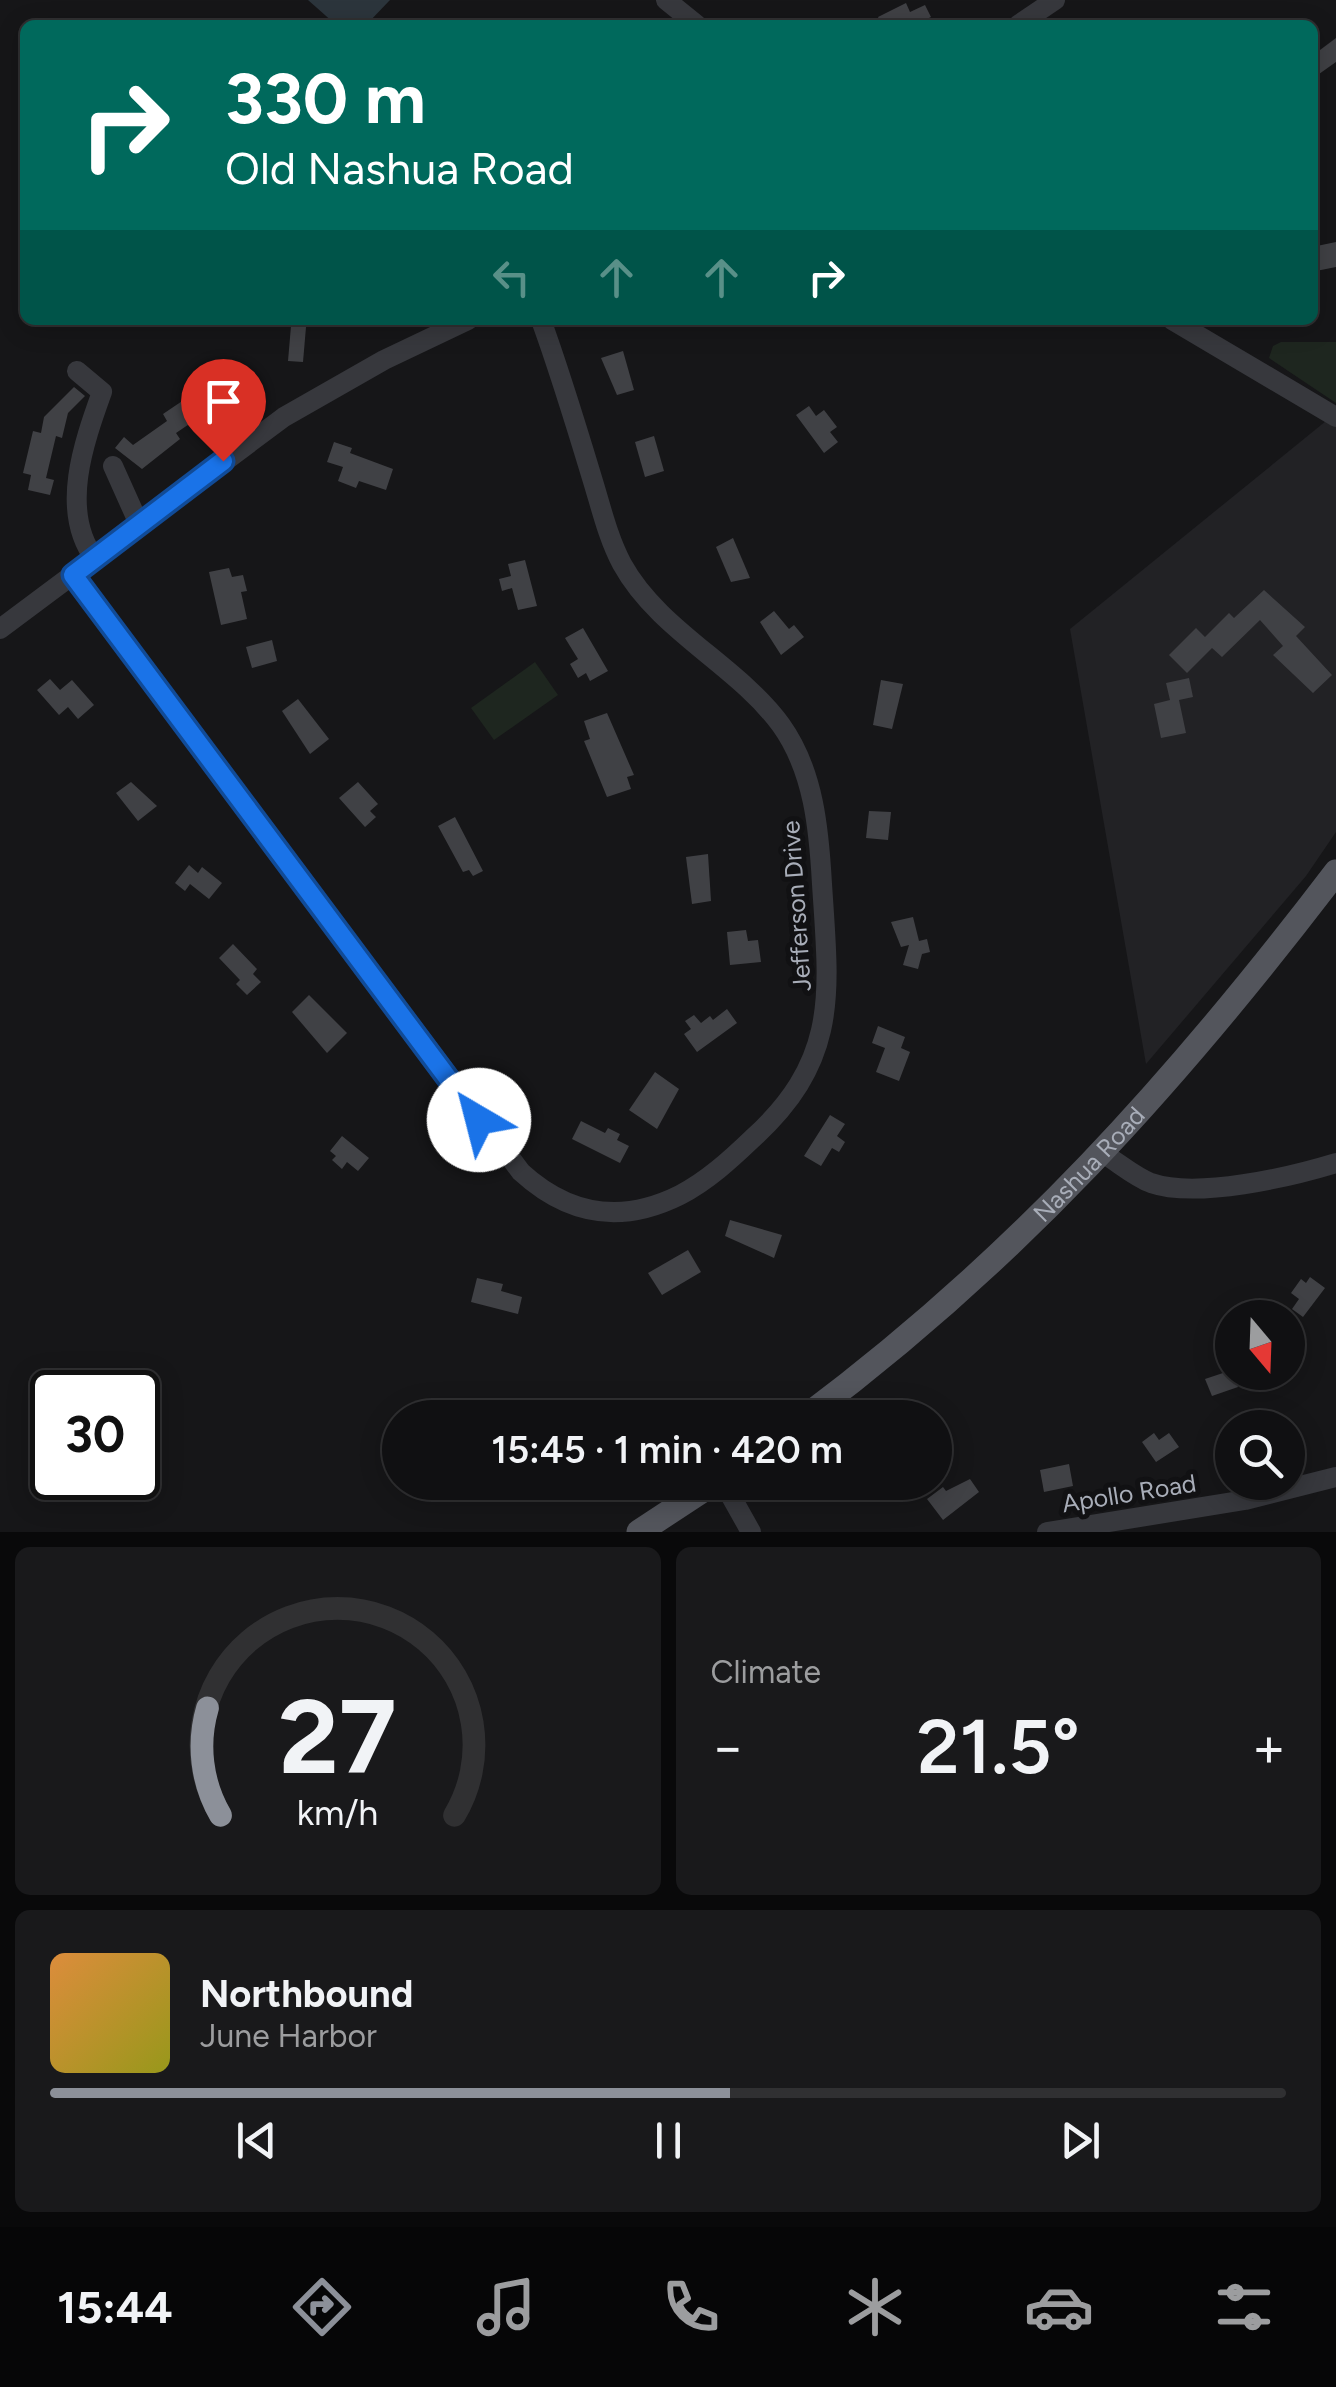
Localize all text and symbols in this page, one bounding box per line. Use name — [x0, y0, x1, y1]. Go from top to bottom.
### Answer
text: 330 m — [225, 56, 426, 141]
icon: right — [60, 60, 190, 190]
text: Old Nashua Road — [225, 141, 574, 195]
icon: left — [484, 250, 539, 305]
icon: ahead — [589, 250, 644, 305]
icon: ahead — [694, 250, 749, 305]
icon: right — [799, 250, 854, 305]
pin — [181, 359, 266, 462]
icon: arrive — [196, 374, 251, 429]
street label: Jefferson Drive — [775, 820, 817, 992]
position arrow — [427, 1068, 531, 1172]
street label: Nashua Road — [1027, 1100, 1151, 1228]
north arrow — [1215, 1300, 1305, 1390]
map controls — [1215, 1300, 1305, 1500]
speed limit sign: 30 — [30, 1370, 160, 1500]
button: search — [1215, 1410, 1305, 1500]
text: 15:45 · 1 min · 420 m — [491, 1427, 843, 1473]
street label: Apollo Road — [1060, 1468, 1198, 1518]
text: Climate — [711, 1653, 821, 1691]
text: 27 — [279, 1674, 397, 1799]
text: 21.5° — [917, 1702, 1080, 1792]
text: − — [711, 1714, 745, 1780]
text: + — [1252, 1714, 1286, 1780]
text: km/h — [297, 1791, 379, 1834]
text: Northbound — [200, 1971, 413, 2017]
text: June Harbor — [200, 2017, 377, 2055]
icon: previous — [229, 2113, 284, 2168]
icon: pause — [641, 2113, 696, 2168]
icon: next — [1053, 2113, 1108, 2168]
icon: directions — [287, 2272, 357, 2342]
icon: music — [471, 2272, 541, 2342]
icon: phone — [656, 2272, 726, 2342]
icon: climate — [840, 2272, 910, 2342]
icon: car — [1024, 2272, 1094, 2342]
icon: filters — [1209, 2272, 1279, 2342]
text: 15:44 — [57, 2280, 173, 2334]

